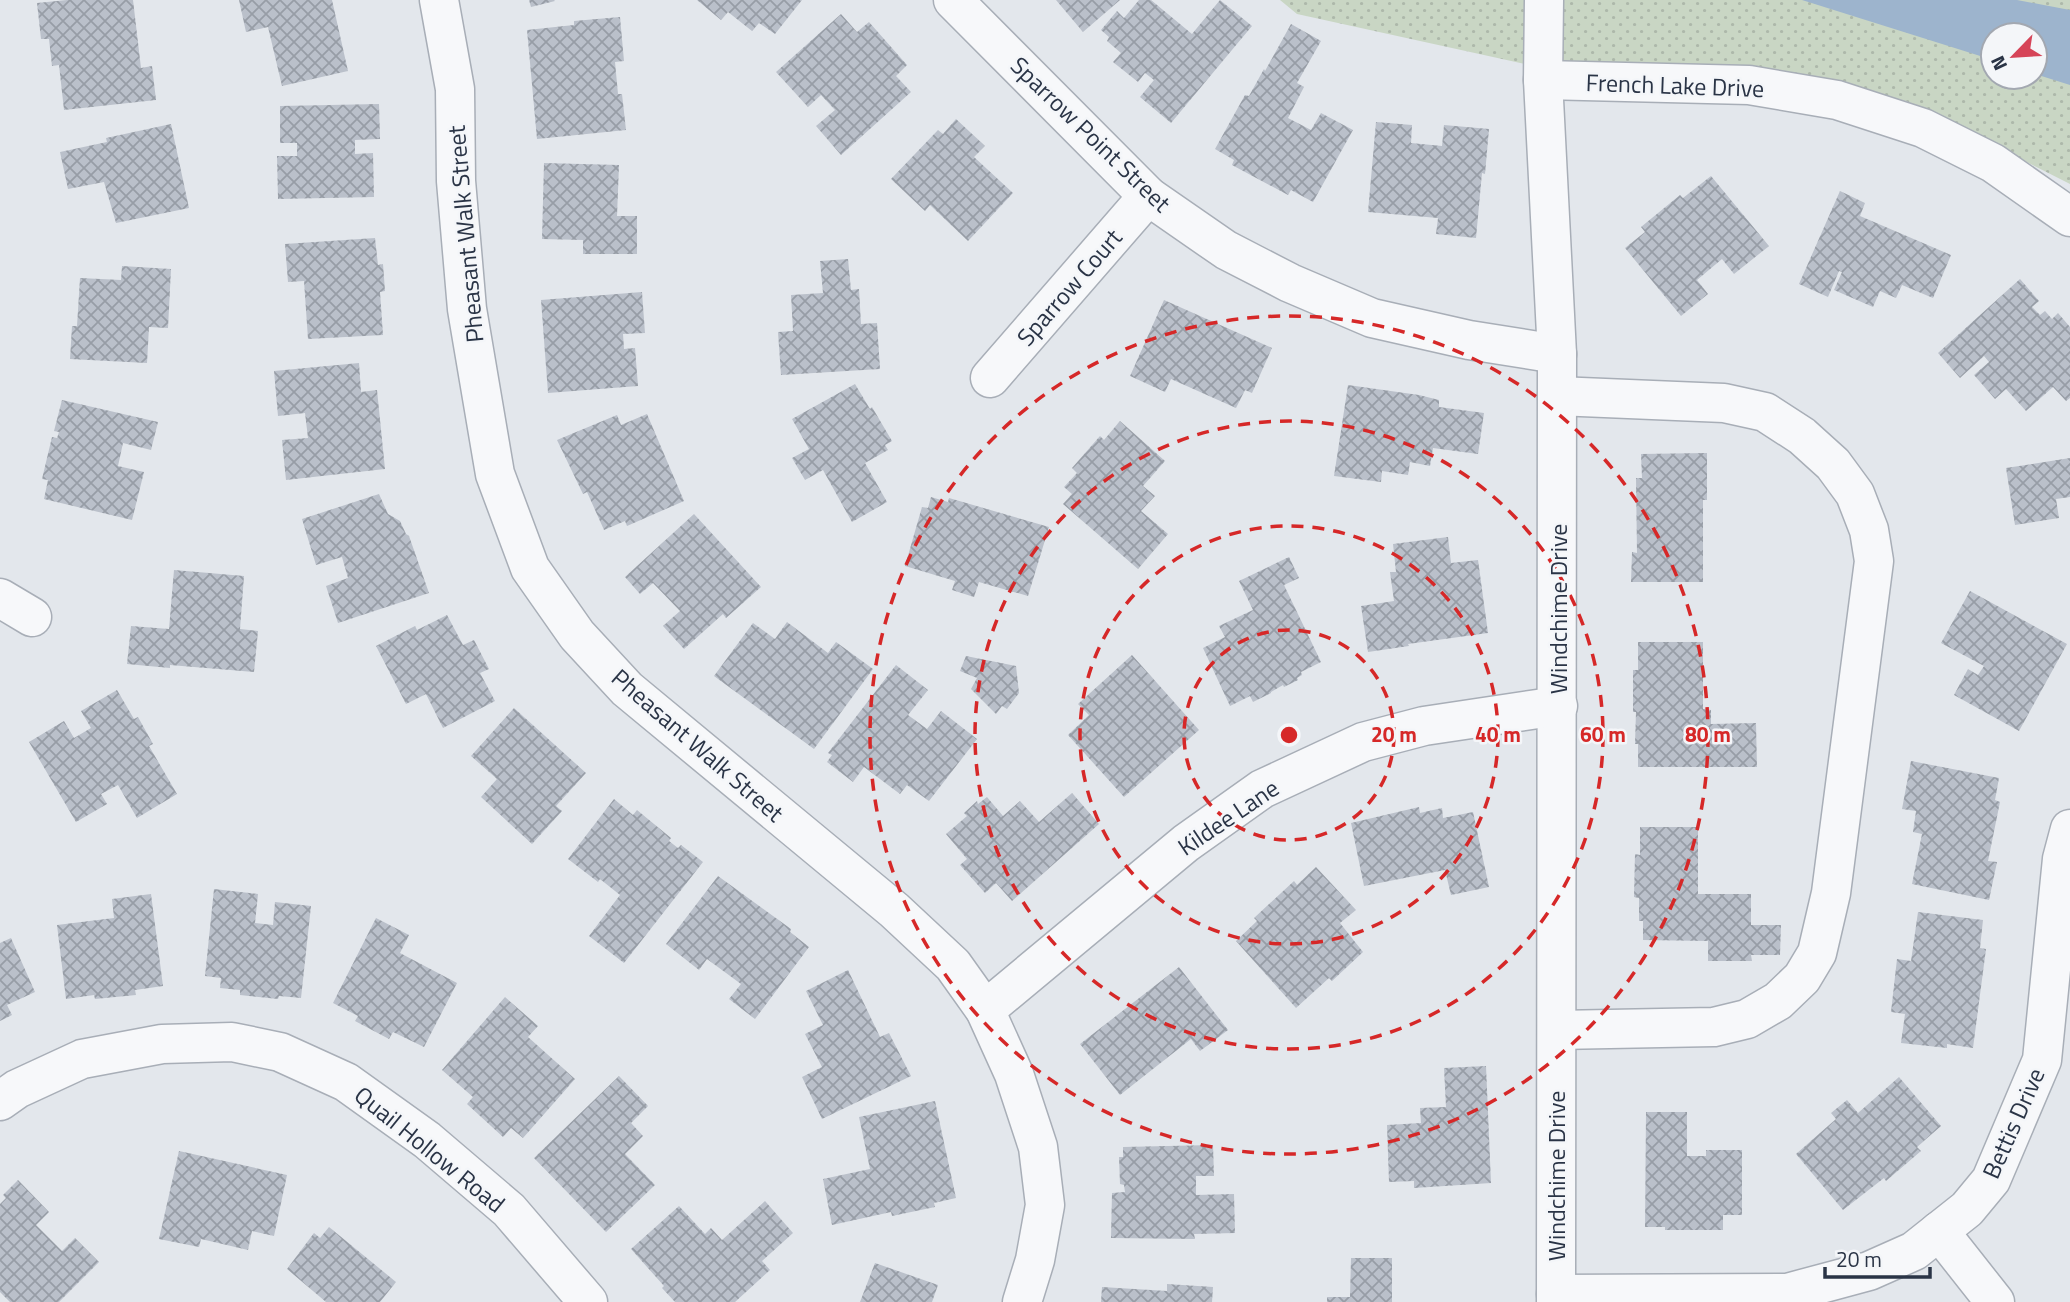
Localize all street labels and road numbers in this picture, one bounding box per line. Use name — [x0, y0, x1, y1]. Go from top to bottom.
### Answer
street label: Sparrow Point Street — [1003, 48, 1180, 221]
street label: French Lake Drive — [1585, 64, 1765, 106]
street label: Pheasant Walk Street — [438, 123, 492, 344]
street label: Sparrow Court — [1008, 220, 1131, 354]
street label: Windchime Drive — [1540, 524, 1576, 694]
street label: Pheasant Walk Street — [604, 660, 793, 830]
street label: Kildee Lane — [1170, 770, 1286, 864]
street label: Bettis Drive — [1973, 1062, 2053, 1184]
street label: Quail Hollow Road — [347, 1077, 513, 1221]
street label: Windchime Drive — [1538, 1091, 1574, 1261]

